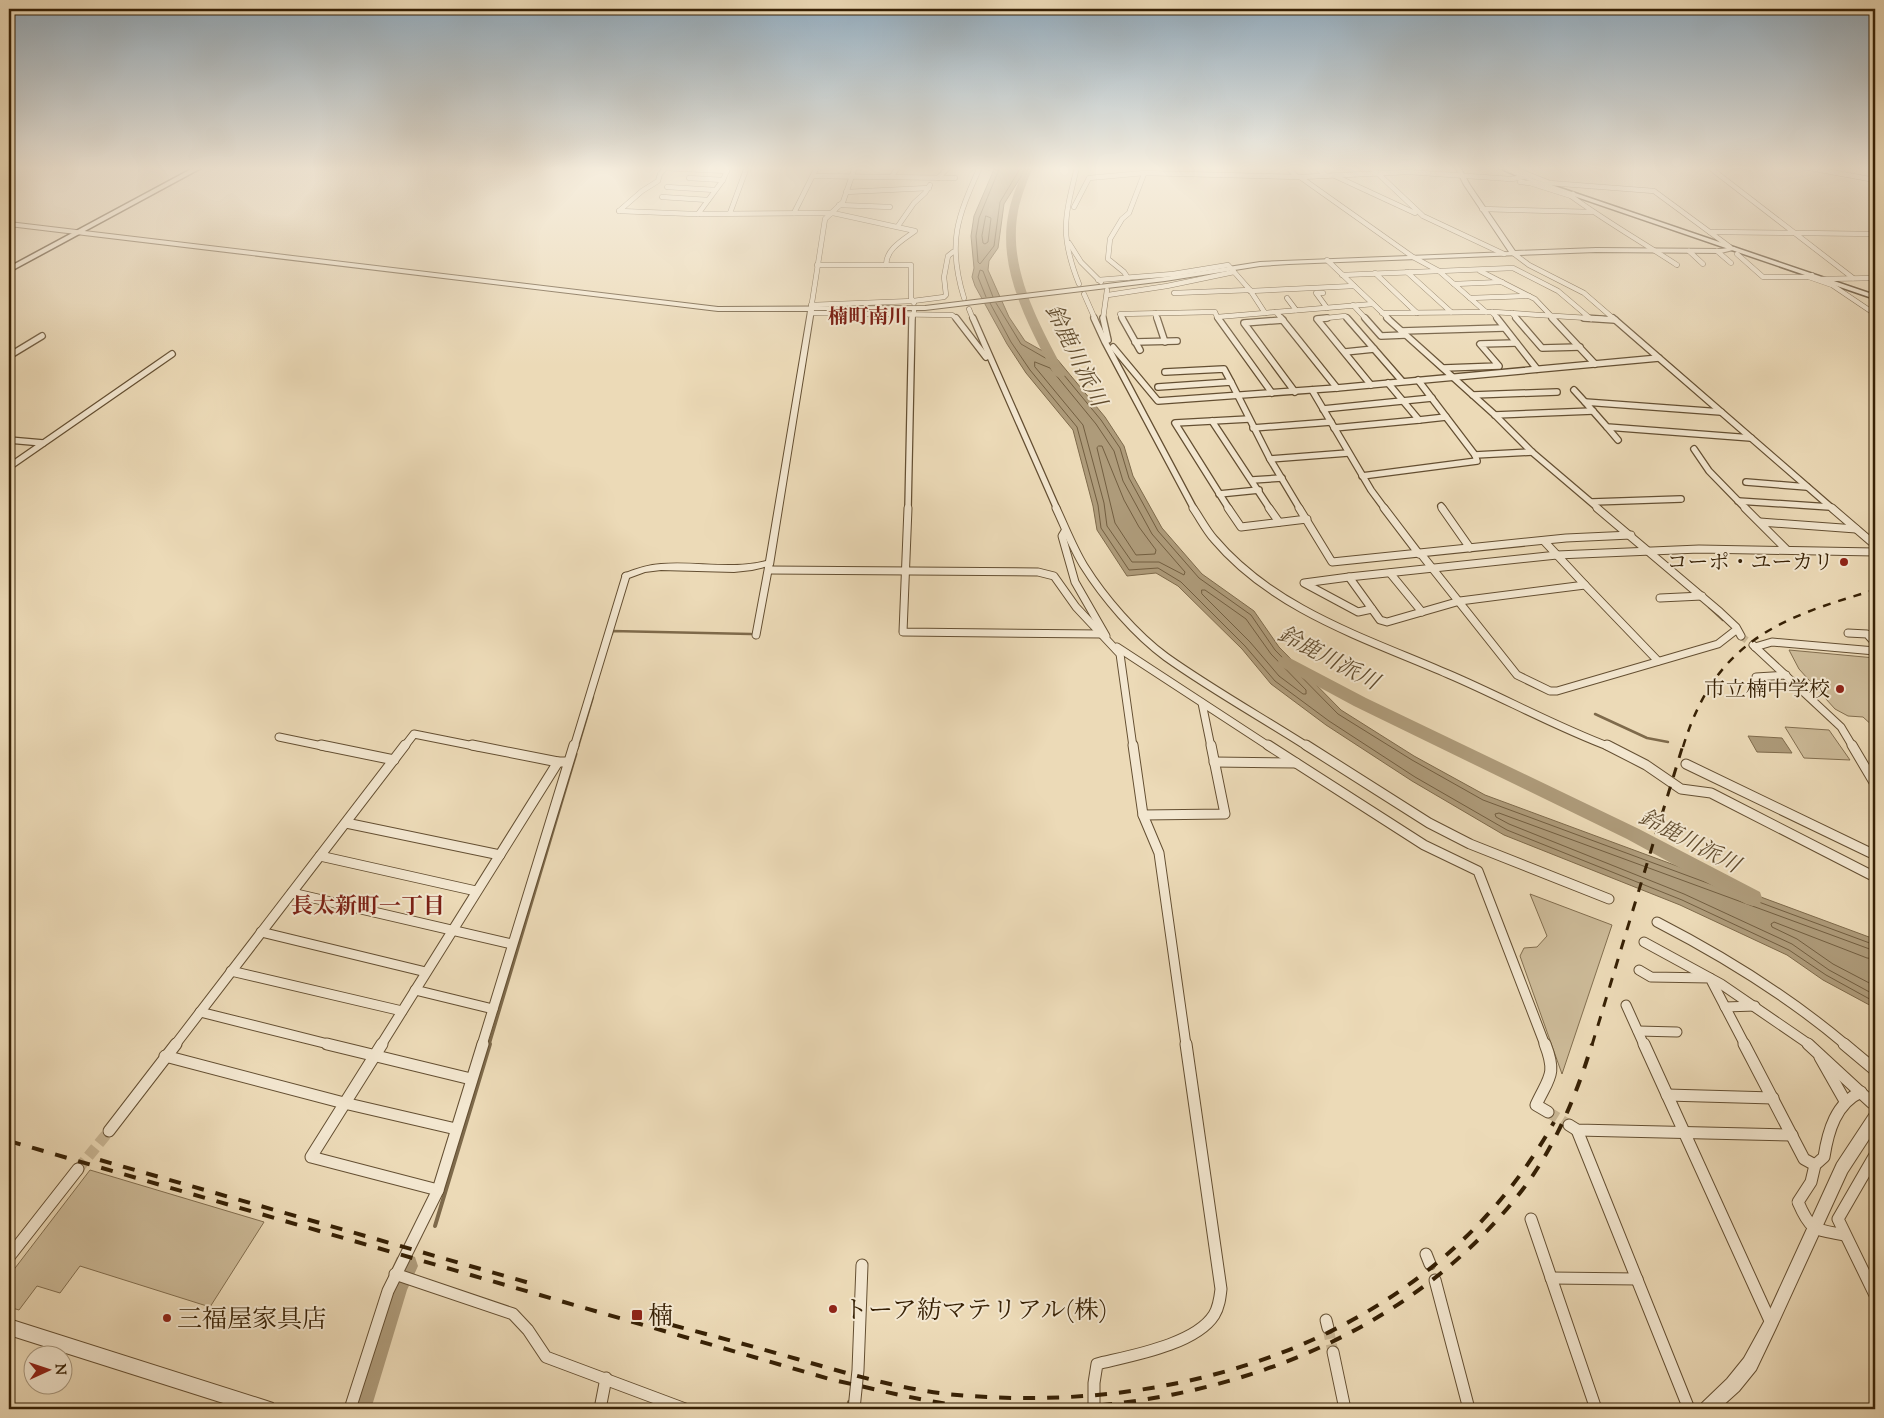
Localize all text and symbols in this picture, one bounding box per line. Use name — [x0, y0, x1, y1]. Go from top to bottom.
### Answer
water label: 鈴鹿川派川 — [1036, 300, 1114, 415]
district label: 楠町南川 — [828, 304, 908, 333]
place label: コーポ・ユーカリ — [1666, 549, 1834, 579]
marker: コーポ・ユーカリ — [1838, 556, 1850, 568]
water label: 鈴鹿川派川 — [1272, 620, 1385, 701]
place label: 市立楠中学校 — [1704, 676, 1830, 706]
marker: 市立楠中学校 — [1834, 683, 1846, 695]
water label: 鈴鹿川派川 — [1633, 803, 1746, 884]
district label: 長太新町一丁目 — [291, 892, 445, 924]
place label: トーア紡マテリアル(株) — [843, 1294, 1107, 1330]
place label: 楠 — [648, 1300, 673, 1336]
place label: 三福屋家具店 — [177, 1303, 327, 1339]
marker: トーア紡マテリアル(株) — [827, 1303, 839, 1315]
marker: 楠 — [630, 1308, 644, 1322]
marker: 三福屋家具店 — [161, 1312, 173, 1324]
north arrow — [22, 1346, 72, 1396]
text: N — [49, 1363, 69, 1376]

